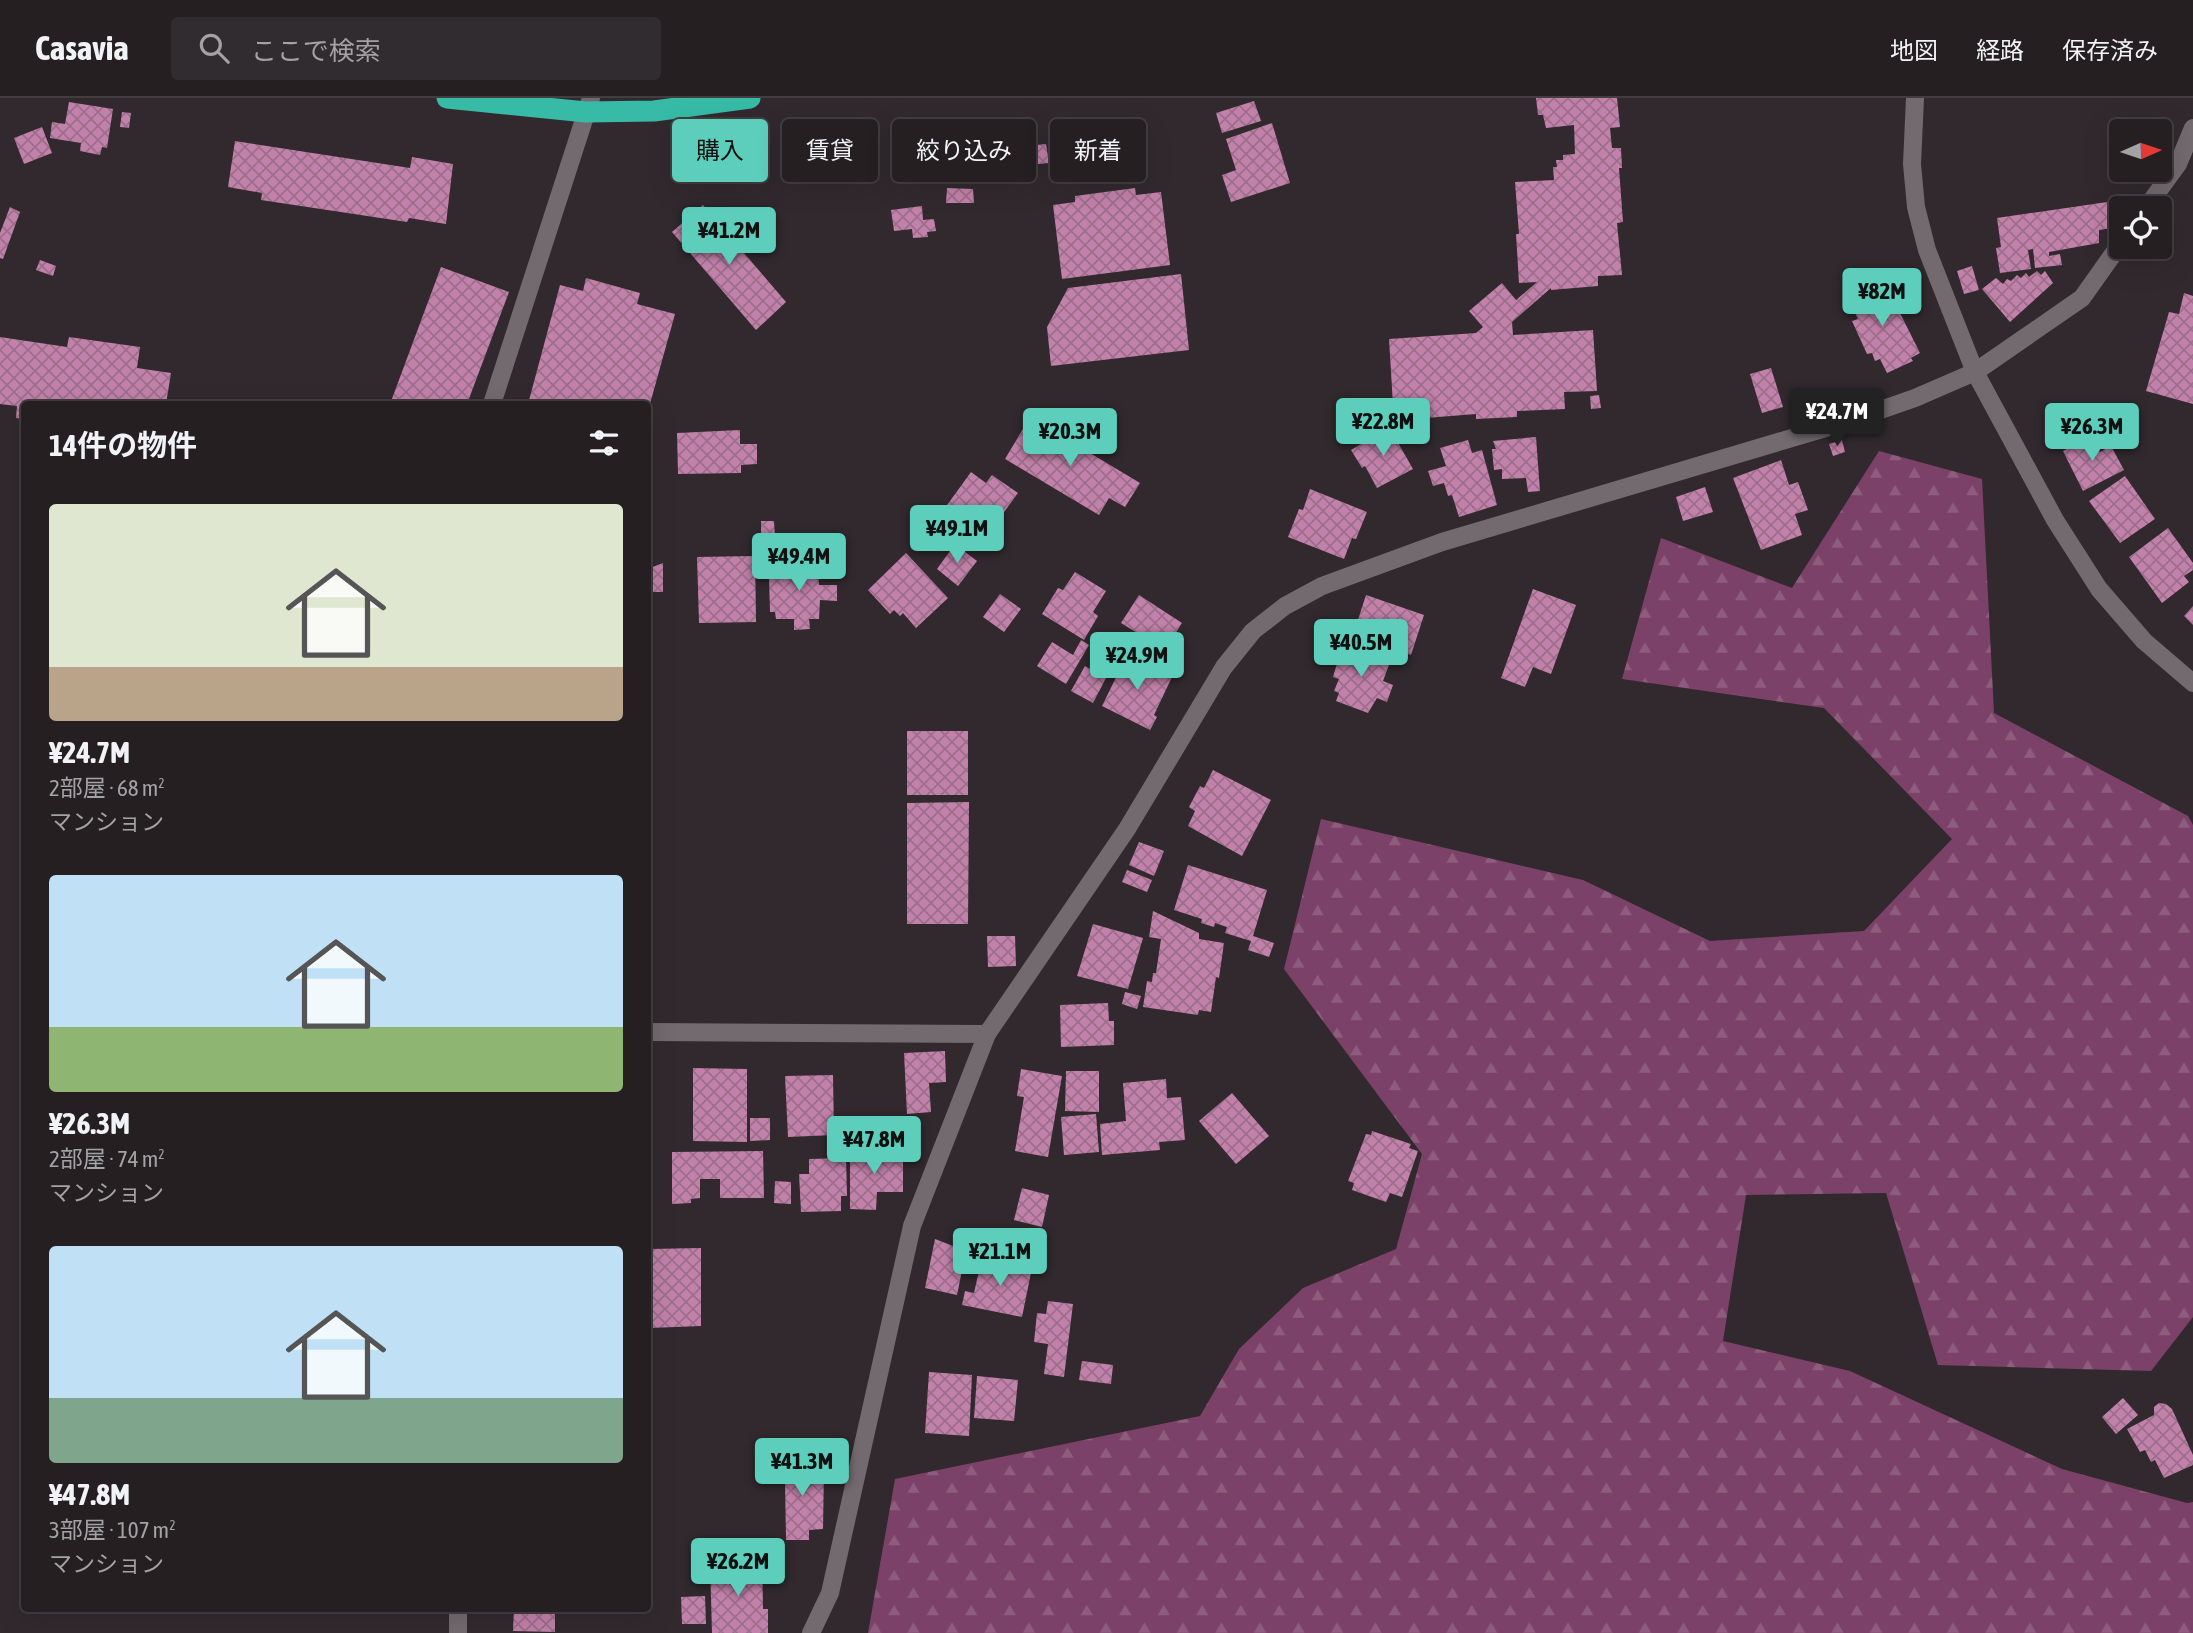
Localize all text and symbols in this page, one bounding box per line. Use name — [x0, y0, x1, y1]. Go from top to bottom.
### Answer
search box — [171, 17, 661, 80]
text: Casavia — [35, 29, 129, 67]
icon: search — [195, 29, 233, 67]
text: ここで検索 — [251, 36, 381, 66]
text: 地図 — [1890, 37, 1938, 64]
text: 経路 — [1976, 37, 2024, 64]
text: 保存済み — [2062, 37, 2158, 64]
chip: 購入 — [672, 119, 768, 182]
chip: 賃貸 — [782, 119, 878, 182]
chip: 絞り込み — [892, 119, 1036, 182]
chip: 新着 — [1050, 119, 1146, 182]
north arrow — [2109, 119, 2172, 182]
map controls — [2109, 119, 2172, 259]
button: locate — [2109, 196, 2172, 259]
pin: ¥41.2M — [672, 208, 786, 267]
text: ¥41.2M — [698, 217, 760, 243]
pin: ¥82M — [1841, 268, 1923, 328]
text: ¥82M — [1858, 278, 1906, 304]
pin: ¥24.7M — [1780, 388, 1894, 448]
pin: ¥22.8M — [1326, 398, 1440, 458]
text: ¥24.7M — [1806, 398, 1868, 424]
pin: ¥26.3M — [2035, 404, 2149, 463]
pin: ¥20.3M — [1013, 408, 1127, 468]
text: ¥22.8M — [1352, 408, 1414, 434]
text: ¥26.3M — [2061, 413, 2123, 439]
text: ¥20.3M — [1039, 418, 1101, 444]
icon: filters — [585, 424, 623, 462]
text: 14件の物件 — [49, 428, 197, 462]
pin: ¥49.1M — [900, 505, 1014, 565]
text: ¥49.1M — [926, 515, 988, 541]
pin: ¥49.4M — [742, 533, 856, 593]
text: ¥49.4M — [768, 543, 830, 569]
icon: home — [273, 550, 399, 676]
pin: ¥40.5M — [1304, 620, 1418, 679]
text: ¥40.5M — [1330, 629, 1392, 655]
pin: ¥24.9M — [1080, 632, 1194, 692]
text: ¥24.9M — [1106, 642, 1168, 668]
text: ¥24.7M — [49, 735, 130, 769]
text: 2部屋 · 68 m² — [49, 775, 165, 801]
text: マンション — [49, 809, 164, 835]
icon: home — [273, 921, 399, 1047]
text: ¥26.3M — [49, 1106, 130, 1140]
pin: ¥47.8M — [817, 1116, 931, 1176]
text: ¥47.8M — [843, 1126, 905, 1152]
text: 2部屋 · 74 m² — [49, 1146, 165, 1172]
text: マンション — [49, 1180, 164, 1206]
pin: ¥21.1M — [943, 1228, 1057, 1288]
text: ¥21.1M — [969, 1238, 1031, 1264]
icon: home — [273, 1292, 399, 1418]
pin: ¥41.3M — [745, 1438, 859, 1498]
text: ¥41.3M — [771, 1448, 833, 1474]
text: ¥47.8M — [49, 1477, 130, 1511]
text: 3部屋 · 107 m² — [49, 1517, 176, 1543]
pin: ¥26.2M — [681, 1538, 795, 1598]
text: ¥26.2M — [707, 1548, 769, 1574]
text: マンション — [49, 1551, 164, 1577]

